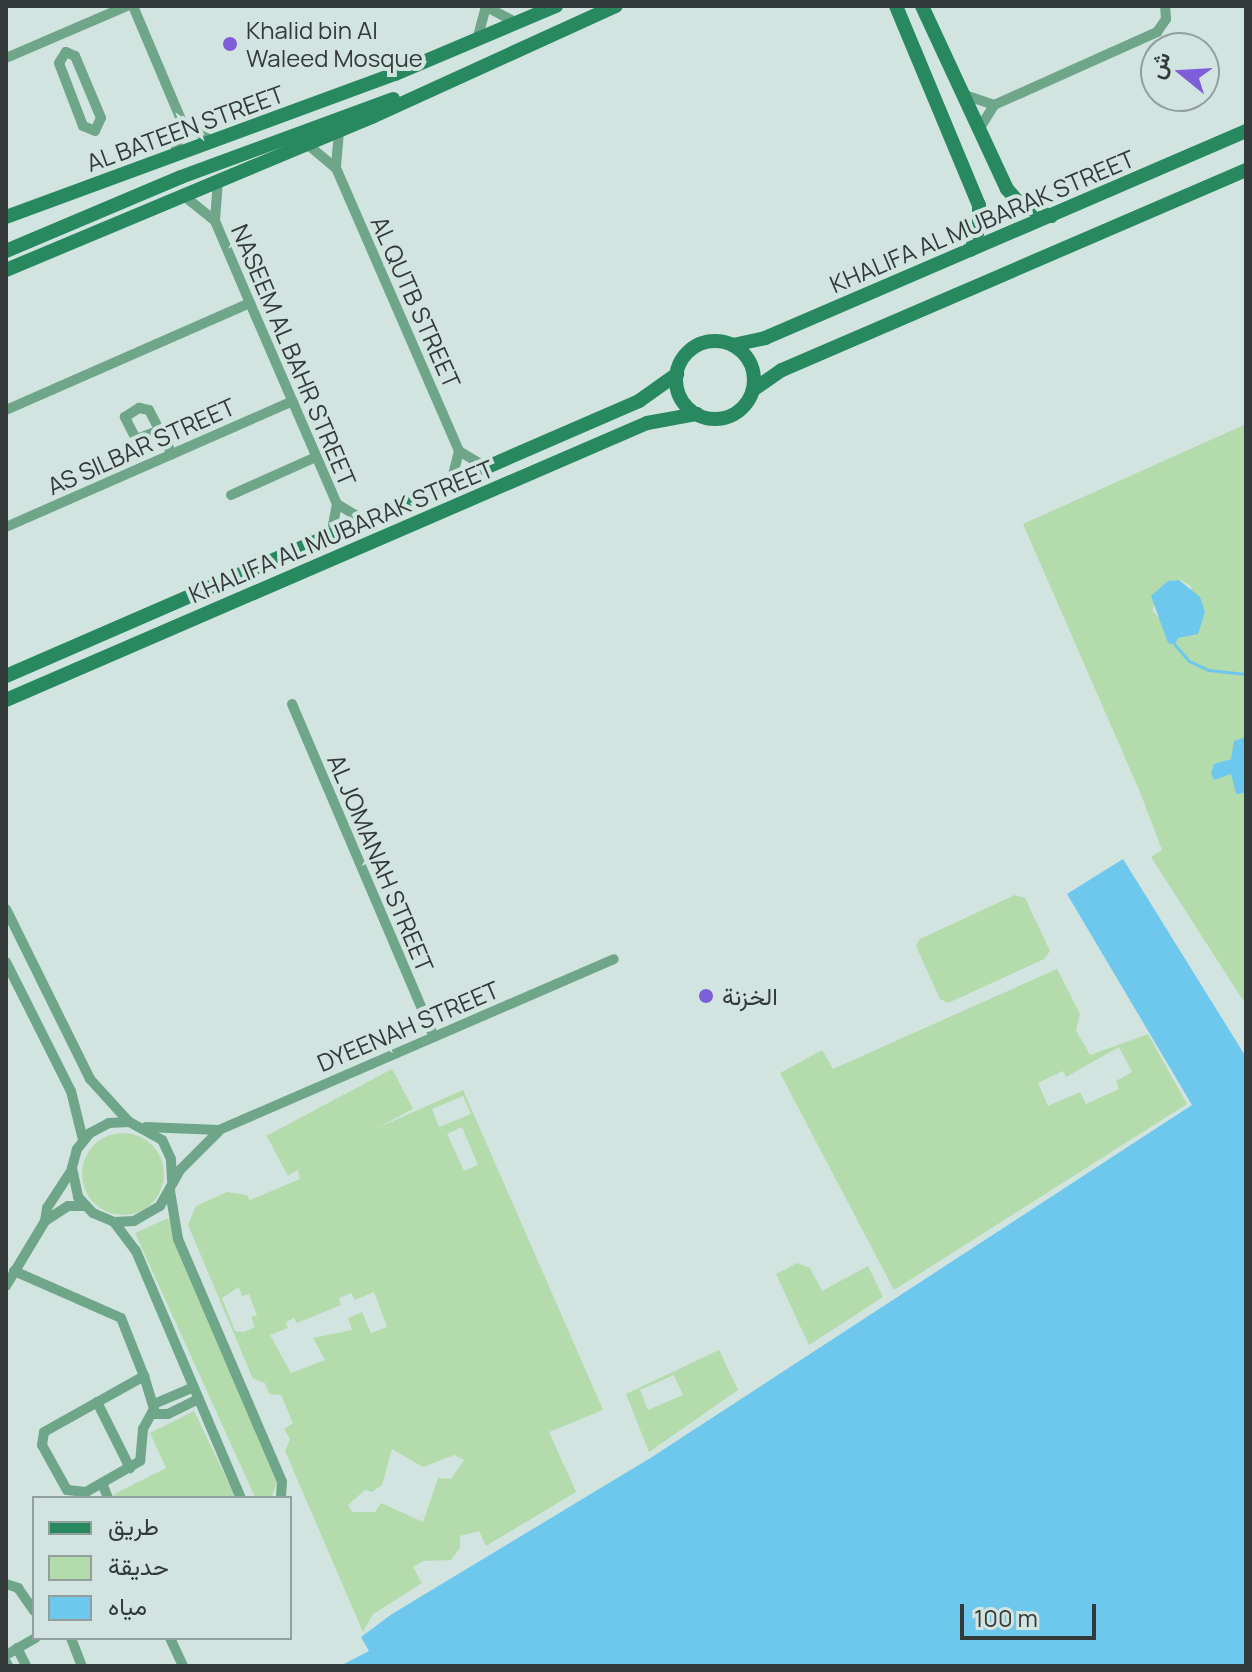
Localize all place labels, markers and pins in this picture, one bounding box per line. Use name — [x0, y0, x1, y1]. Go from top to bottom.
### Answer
place label: Khalid bin Al Waleed Mosque — [246, 16, 423, 72]
marker: Khalid bin Al Waleed Mosque — [221, 35, 239, 53]
place label: الخزنة — [722, 982, 778, 1010]
marker: الخزنة — [697, 987, 715, 1005]

